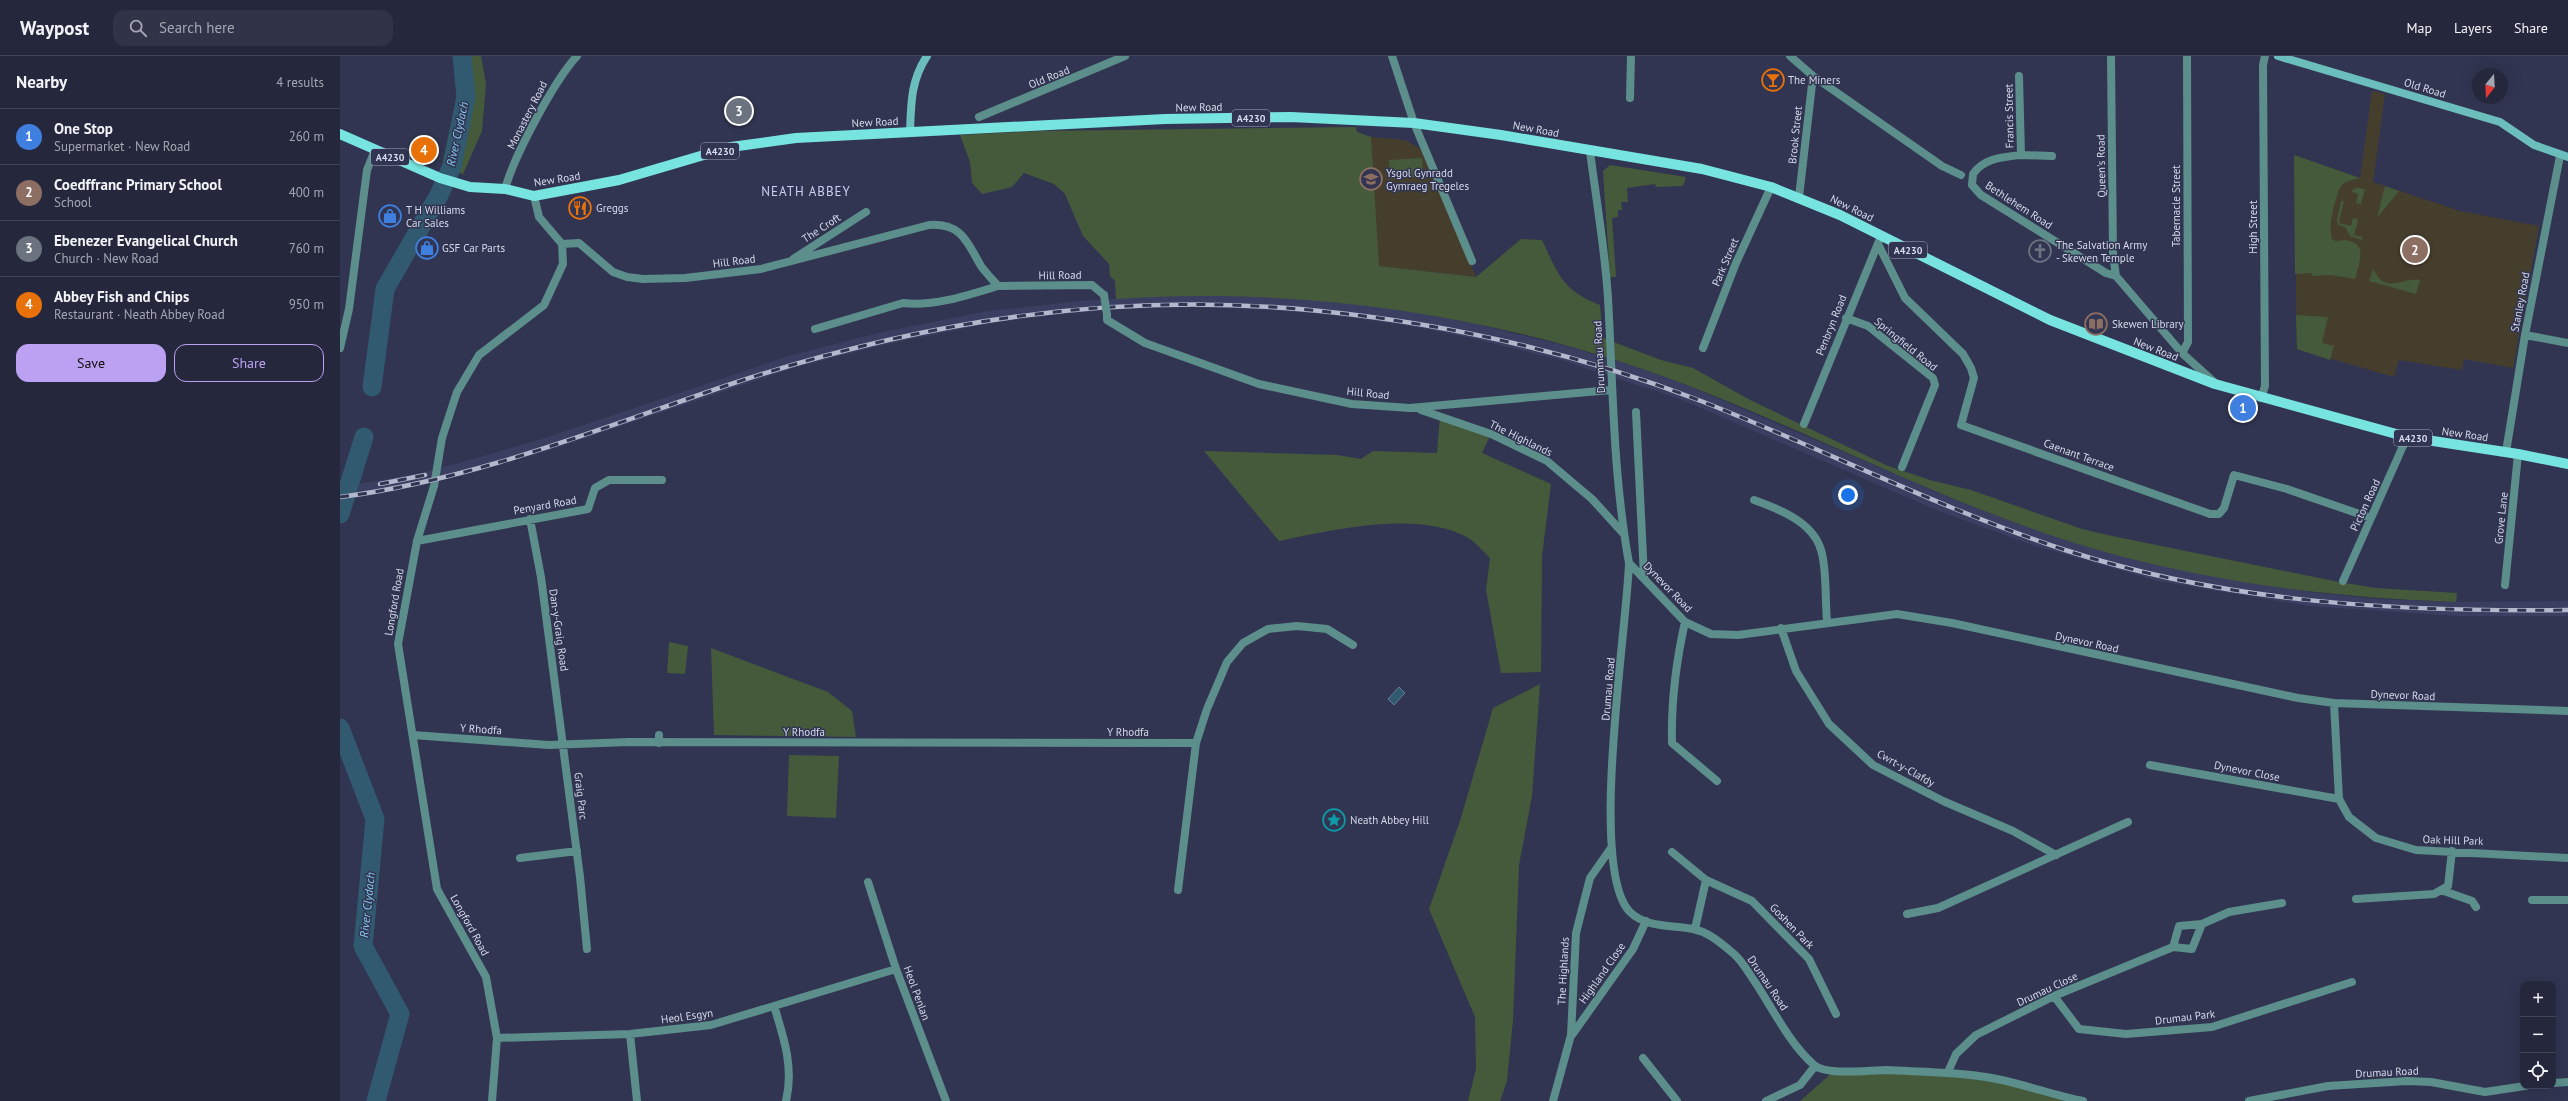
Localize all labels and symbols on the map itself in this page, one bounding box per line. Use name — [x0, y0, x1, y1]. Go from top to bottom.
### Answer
street label: Old Road — [1026, 62, 1072, 92]
bar icon: The Miners — [1760, 67, 1786, 93]
north arrow — [2472, 68, 2508, 104]
place label: The Miners — [1788, 73, 1841, 87]
street label: Old Road — [2402, 75, 2448, 101]
street label: Monastery Road — [504, 79, 550, 151]
street label: Francis Street — [2001, 83, 2017, 148]
pin: 3 — [726, 96, 752, 126]
water label: River Clydach — [443, 100, 471, 168]
street label: New Road — [1175, 100, 1223, 114]
street label: Brook Street — [1785, 105, 1805, 165]
road number: A4230 — [1232, 110, 1270, 126]
street label: New Road — [851, 114, 899, 130]
street label: New Road — [1512, 118, 1560, 140]
street label: Queen's Road — [2093, 134, 2109, 198]
pin: 4 — [411, 135, 437, 165]
road number: A4230 — [701, 143, 739, 159]
road number: A4230 — [371, 149, 409, 165]
street label: Tabernacle Street — [2169, 165, 2183, 247]
school or university icon: Ysgol Gynradd Gymraeg Tregeles — [1358, 166, 1384, 192]
place label: Ysgol Gynradd Gymraeg Tregeles — [1386, 166, 1469, 193]
street label: New Road — [533, 168, 581, 190]
street label: Bethlehem Road — [1983, 178, 2055, 232]
district label: NEATH ABBEY — [761, 183, 851, 200]
street label: New Road — [1828, 191, 1876, 225]
restaurant icon: Greggs — [567, 195, 593, 221]
street label: High Street — [2246, 200, 2260, 254]
place label: Greggs — [596, 201, 629, 215]
shop icon: T H Williams Car Sales — [377, 203, 403, 229]
place label: T H Williams Car Sales — [406, 203, 466, 230]
street label: The Croft — [799, 210, 843, 246]
shop icon: GSF Car Parts — [414, 235, 440, 261]
pin: 2 — [2402, 235, 2428, 265]
street label: Park Street — [1709, 236, 1741, 288]
church icon: The Salvation Army - Skewen Temple — [2027, 238, 2053, 264]
place label: The Salvation Army - Skewen Temple — [2056, 238, 2148, 265]
place label: GSF Car Parts — [442, 241, 505, 255]
road number: A4230 — [1889, 242, 1927, 258]
street label: Hill Road — [712, 251, 756, 271]
street label: Hill Road — [1038, 268, 1082, 282]
street label: Stanley Road — [2507, 271, 2533, 333]
street label: Penbryn Road — [1812, 292, 1850, 357]
library icon: Skewen Library — [2083, 311, 2109, 337]
street label: Springfield Road — [1872, 314, 1940, 374]
place label: Skewen Library — [2112, 317, 2184, 331]
street label: Drummau Road — [1590, 320, 1608, 393]
street label: New Road — [2132, 334, 2180, 364]
street label: Hill Road — [1346, 384, 1390, 402]
pin: 1 — [2230, 393, 2256, 423]
street label: The Highlands — [1487, 417, 1555, 459]
street label: New Road — [2441, 424, 2489, 444]
road number: A4230 — [2394, 430, 2432, 446]
street label: Caenant Terrace — [2042, 436, 2117, 474]
street label: Picton Road — [2347, 477, 2383, 533]
your location — [1838, 485, 1858, 505]
street label: Grove Lane — [2491, 491, 2511, 545]
street label: Penyard Road — [512, 493, 578, 517]
street label: Dynevor Road — [1641, 559, 1696, 615]
street label: Longford Road — [381, 567, 407, 637]
street label: Dan-y-Graig Road — [546, 588, 572, 672]
street label: Dynevor Road — [2054, 628, 2120, 656]
street label: Drumau Road — [1598, 657, 1618, 721]
street label: Dynevor Road — [2370, 687, 2436, 703]
street label: Y Rhodfa — [459, 721, 503, 737]
street label: Y Rhodfa — [783, 725, 825, 739]
street label: Y Rhodfa — [1107, 725, 1149, 739]
street label: Cwrt-y-Clafdy — [1875, 746, 1938, 790]
street label: Dynevor Close — [2213, 758, 2282, 784]
street label: Graig Parc — [571, 771, 591, 821]
place icon: Neath Abbey Hill — [1321, 807, 1347, 833]
place label: Neath Abbey Hill — [1350, 813, 1430, 827]
street label: Oak Hill Park — [2422, 832, 2484, 848]
water label: River Clydach — [356, 872, 378, 938]
street label: Longford Road — [447, 892, 493, 958]
street label: Goshen Park — [1767, 900, 1818, 952]
street label: The Highlands — [1554, 936, 1572, 1005]
street label: Highland Close — [1576, 939, 1628, 1006]
street label: Drumau Road — [1744, 953, 1792, 1013]
street label: Heol Penlan — [901, 964, 933, 1022]
street label: Drumau Close — [2014, 969, 2080, 1009]
street label: Heol Esgyn — [660, 1005, 714, 1027]
street label: Drumau Park — [2154, 1006, 2217, 1028]
street label: Drumau Road — [2355, 1063, 2419, 1081]

